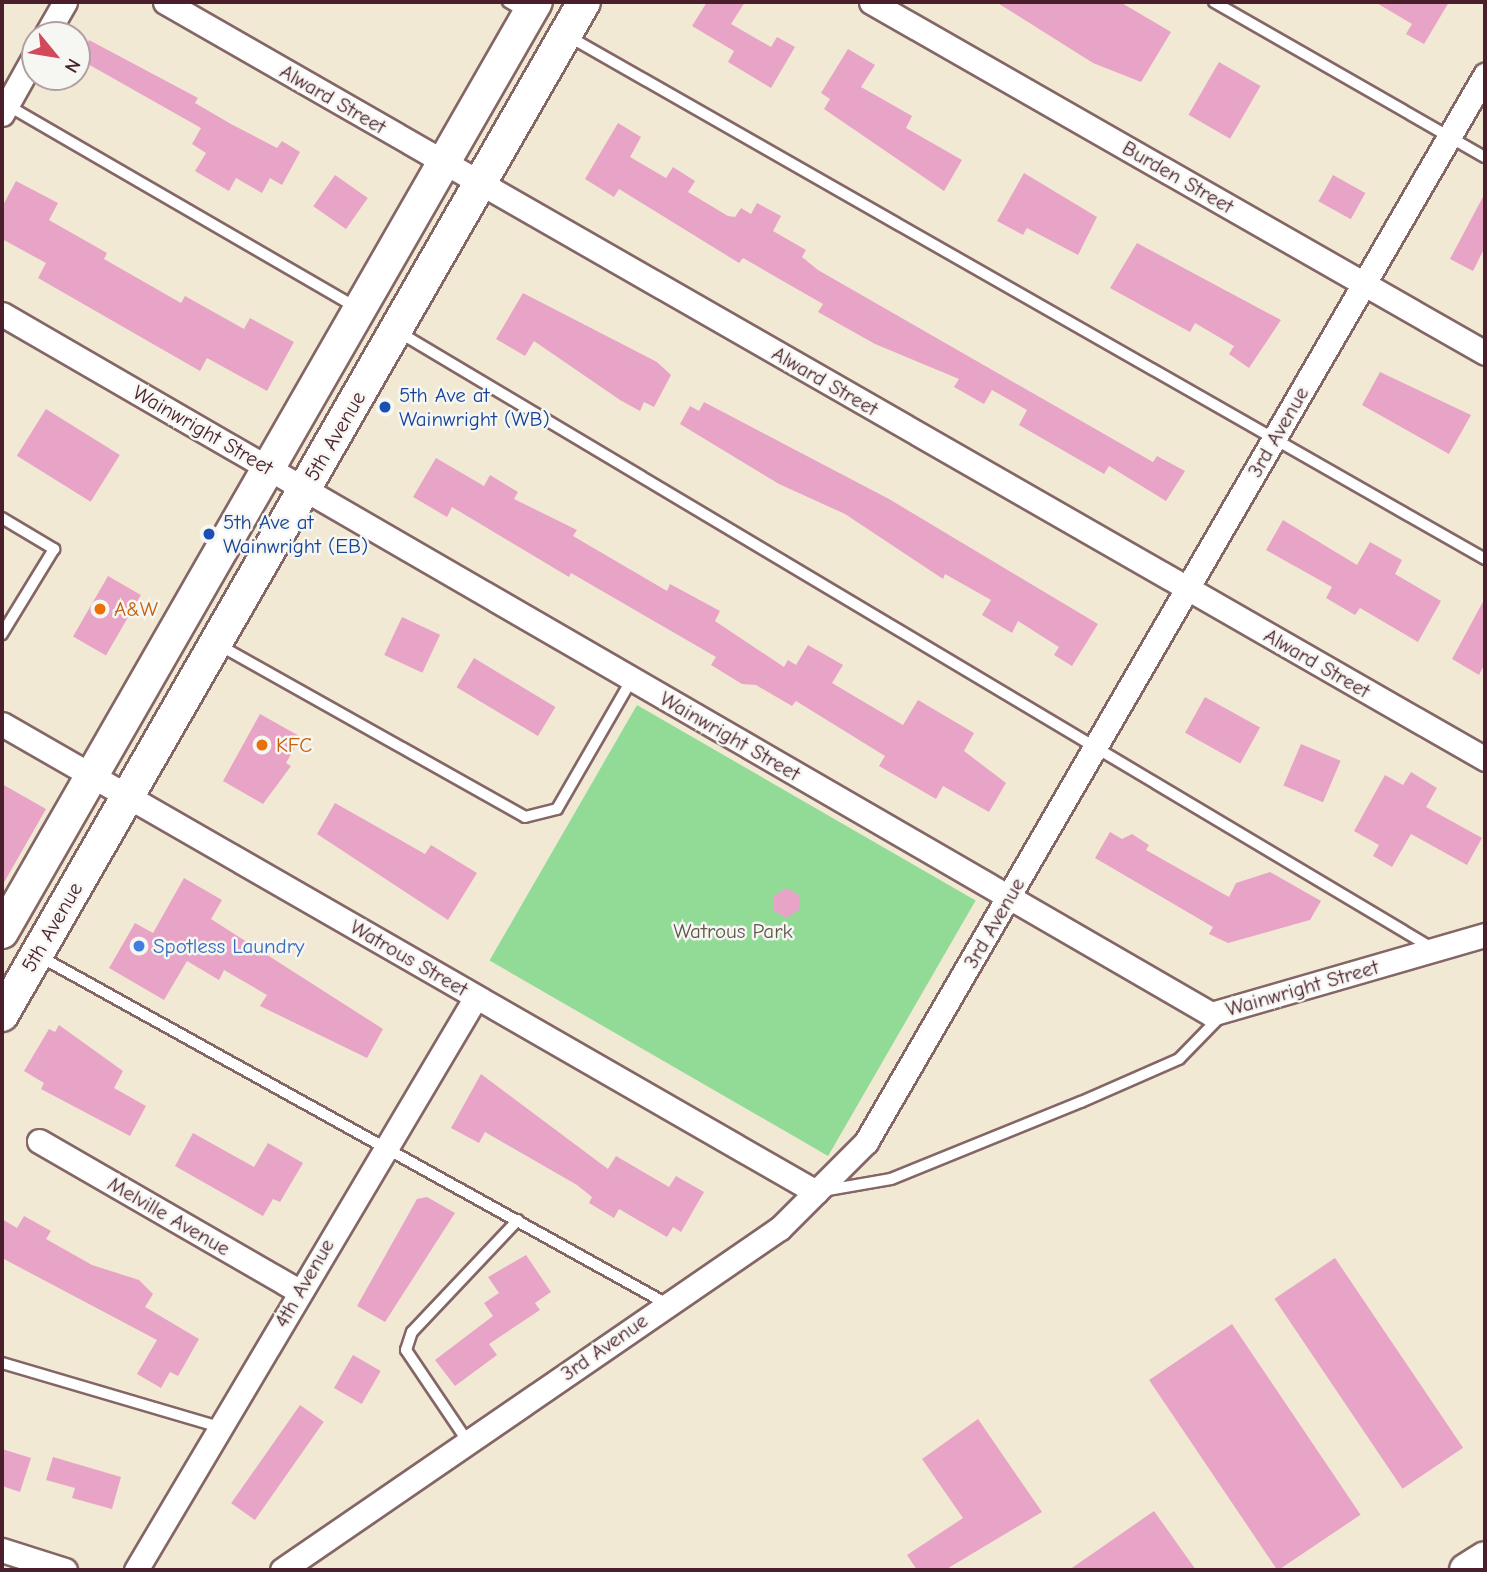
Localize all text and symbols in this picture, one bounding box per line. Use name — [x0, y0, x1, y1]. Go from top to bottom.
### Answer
north arrow — [21, 21, 91, 91]
text: N — [60, 55, 85, 76]
street label: Alward Street — [275, 59, 391, 139]
street label: Burden Street — [1118, 135, 1238, 219]
street label: Alward Street — [767, 341, 883, 421]
street label: Wainwright Street — [128, 380, 278, 480]
place label: 5th Ave at Wainwright (WB) — [399, 382, 550, 432]
street label: 3rd Avenue — [1242, 382, 1314, 482]
street label: 5th Avenue — [299, 387, 371, 485]
marker: 5th Ave at Wainwright (WB) — [377, 399, 393, 415]
place label: 5th Ave at Wainwright (EB) — [223, 509, 368, 559]
marker: 5th Ave at Wainwright (EB) — [201, 526, 217, 542]
place label: A&W — [114, 596, 158, 622]
marker: A&W — [92, 601, 108, 617]
street label: Alward Street — [1259, 623, 1375, 703]
street label: Wainwright Street — [655, 686, 805, 786]
place label: KFC — [276, 732, 312, 758]
marker: KFC — [254, 737, 270, 753]
street label: 3rd Avenue — [958, 873, 1030, 973]
street label: 5th Avenue — [16, 878, 88, 976]
street label: Watrous Street — [346, 914, 472, 1002]
park label: Watrous Park — [673, 918, 793, 944]
place label: Spotless Laundry — [153, 933, 304, 959]
marker: Spotless Laundry — [131, 938, 147, 954]
street label: Wainwright Street — [1223, 954, 1381, 1022]
street label: Melville Avenue — [103, 1171, 235, 1261]
street label: 4th Avenue — [268, 1234, 340, 1332]
street label: 3rd Avenue — [556, 1308, 652, 1386]

